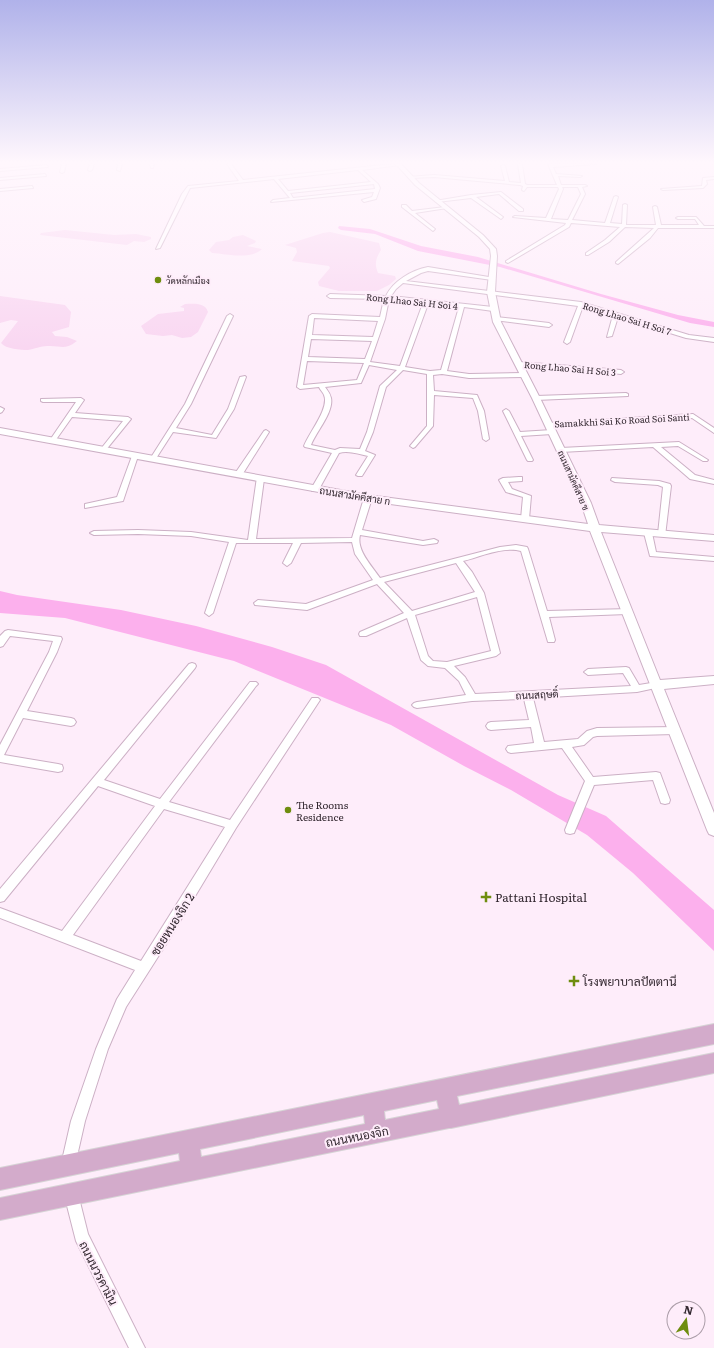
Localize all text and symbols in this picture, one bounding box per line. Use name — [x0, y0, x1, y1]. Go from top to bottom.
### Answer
place label: วัดหลักเมือง — [166, 273, 210, 287]
marker: วัดหลักเมือง — [153, 275, 163, 285]
street label: Rong Lhao Sai H Soi 4 — [365, 289, 459, 313]
street label: Rong Lhao Sai H Soi 7 — [581, 298, 673, 338]
street label: Rong Lhao Sai H Soi 3 — [523, 357, 617, 379]
street label: Samakkhi Sai Ko Road Soi Santi — [554, 409, 690, 431]
street label: ถนนสามัคคีสาย ข — [554, 448, 594, 512]
street label: ถนนสามัคคีสาย ก — [319, 482, 392, 508]
street label: ถนนสฤษดิ์ — [515, 685, 559, 703]
place label: The Rooms Residence — [296, 797, 349, 824]
marker: The Rooms Residence — [283, 805, 293, 815]
place label: Pattani Hospital — [495, 888, 587, 906]
street label: ซอยหนองจิก 2 — [146, 889, 198, 959]
marker: Pattani Hospital — [480, 891, 492, 903]
place label: โรงพยาบาลปัตตานี — [582, 972, 677, 990]
marker: โรงพยาบาลปัตตานี — [568, 975, 580, 987]
street label: ถนนหนองจิก — [324, 1121, 390, 1151]
street label: ถนนนวรคามิน — [75, 1238, 123, 1309]
north arrow — [666, 1300, 706, 1340]
text: N — [682, 1300, 695, 1318]

